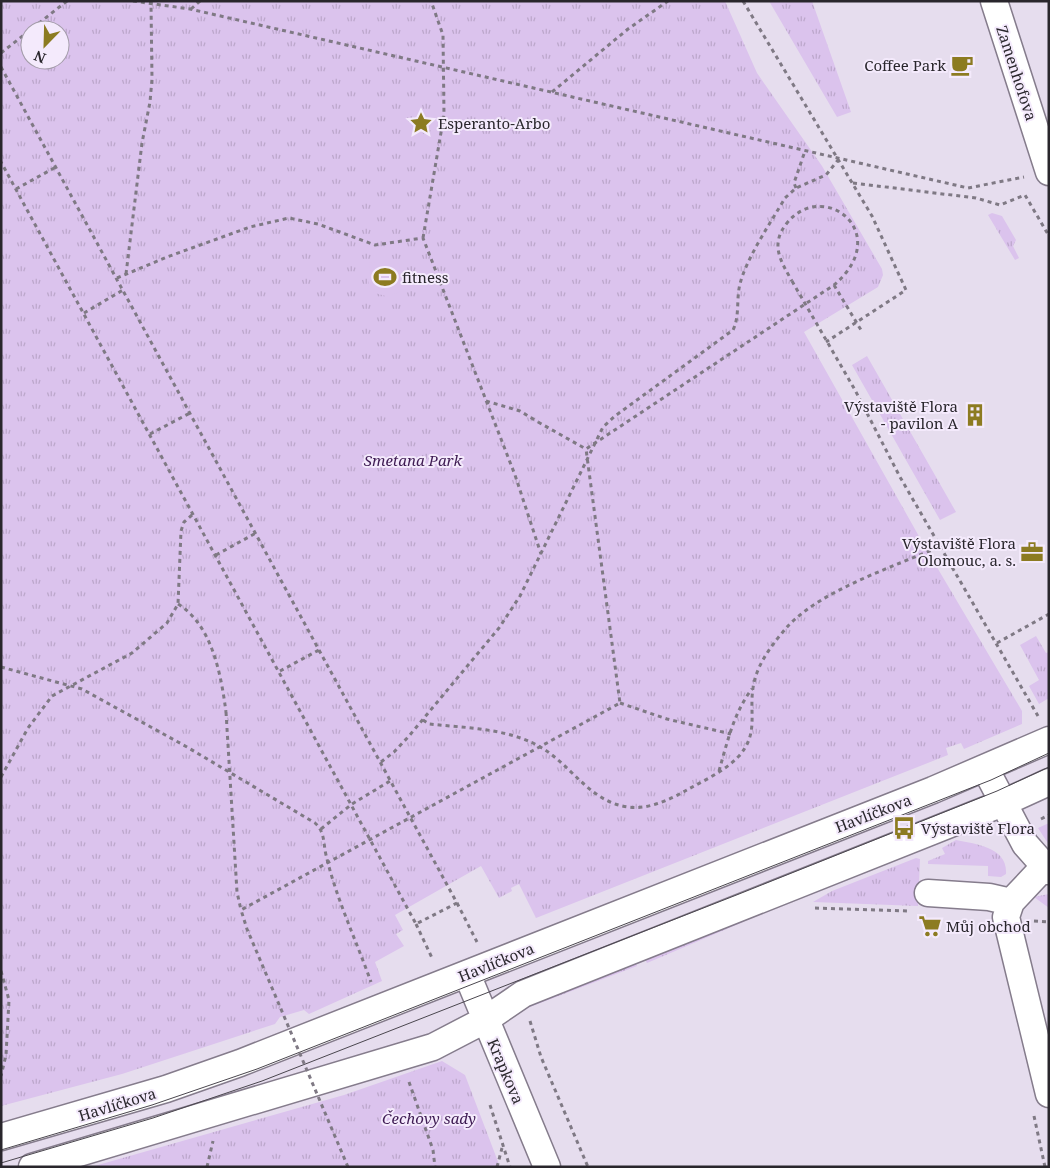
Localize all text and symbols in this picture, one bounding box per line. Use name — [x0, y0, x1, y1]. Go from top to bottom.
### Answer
north arrow — [20, 20, 70, 70]
street label: Zamenhofova — [992, 23, 1042, 123]
text: N — [31, 47, 49, 68]
cafe icon: Coffee Park — [949, 52, 975, 78]
place label: Coffee Park — [864, 55, 946, 75]
place icon: Esperanto-Arbo — [408, 110, 434, 136]
place label: Esperanto-Arbo — [438, 113, 550, 133]
sports icon: fitness — [372, 264, 398, 290]
place label: fitness — [402, 267, 449, 287]
place label: Výstaviště Flora - pavilon A — [844, 396, 958, 433]
building icon: Výstaviště Flora - pavilon A — [962, 402, 988, 428]
park label: Smetana Park — [364, 450, 463, 470]
place label: Výstaviště Flora Olomouc, a. s. — [902, 533, 1016, 570]
office icon: Výstaviště Flora Olomouc, a. s. — [1019, 539, 1045, 565]
street label: Havlíčkova — [832, 789, 914, 837]
bus stop icon: Výstaviště Flora — [891, 815, 917, 841]
place label: Výstaviště Flora — [921, 818, 1035, 838]
supermarket icon: Můj obchod — [917, 913, 943, 939]
place label: Můj obchod — [946, 916, 1031, 936]
street label: Havlíčkova — [455, 938, 537, 986]
street label: Krapkova — [483, 1035, 529, 1107]
street label: Havlíčkova — [76, 1083, 158, 1125]
park label: Čechovy sady — [382, 1108, 476, 1128]

